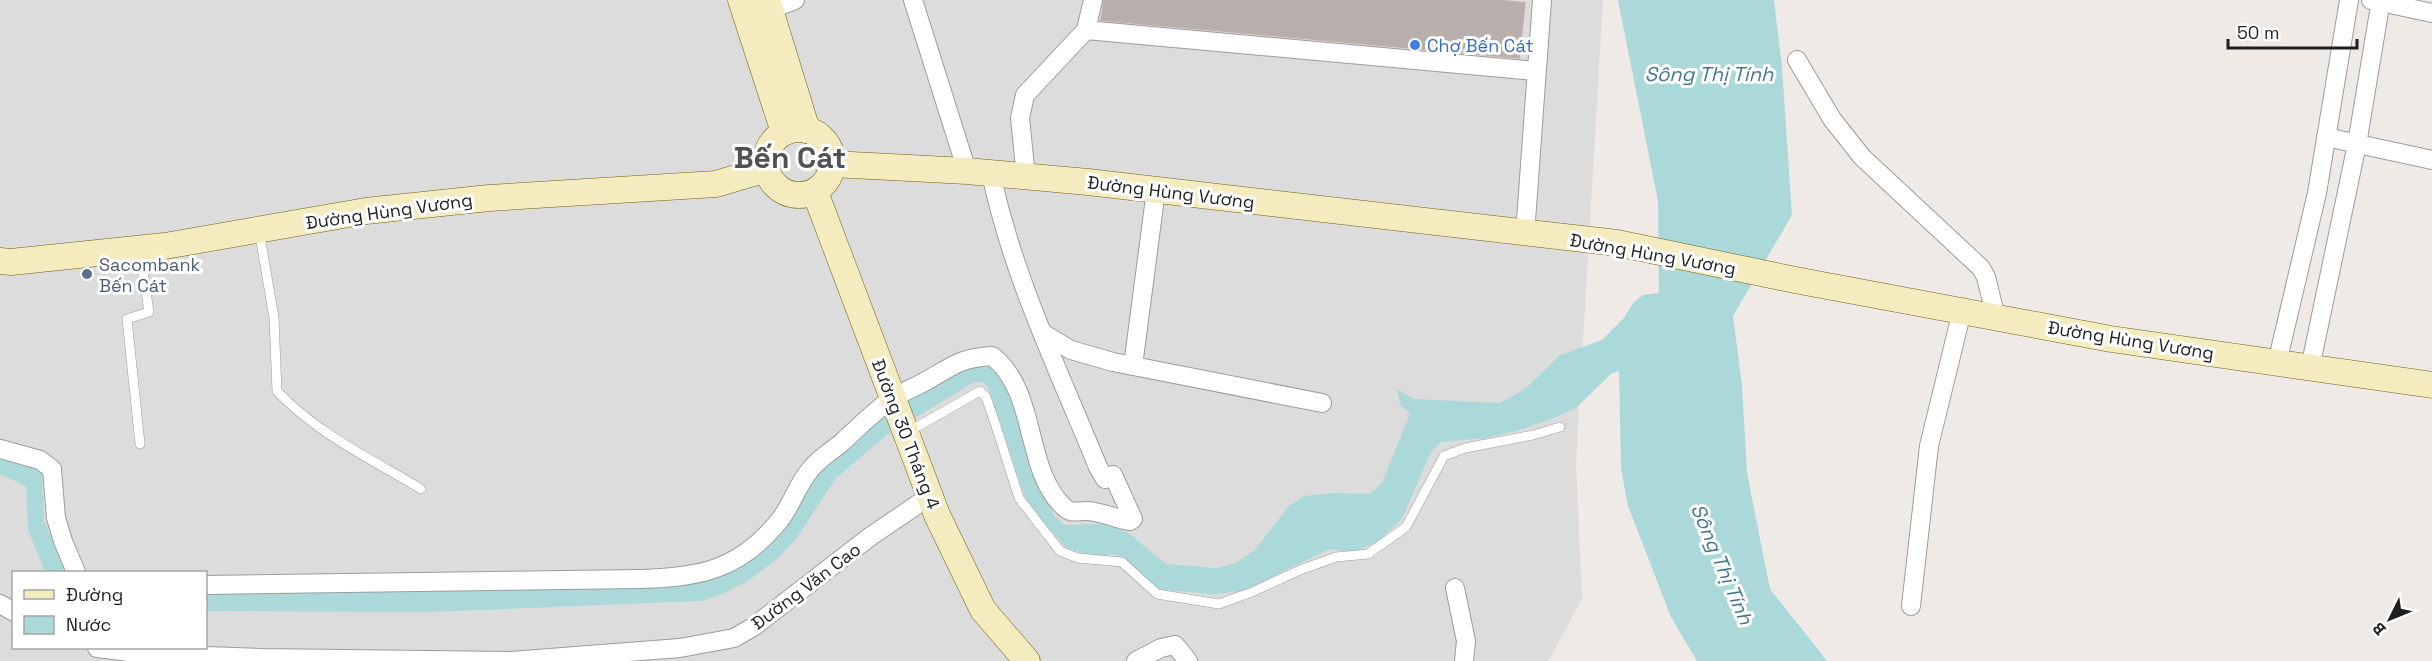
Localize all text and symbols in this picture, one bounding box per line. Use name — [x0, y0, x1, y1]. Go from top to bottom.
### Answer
scale bar — [2228, 12, 2357, 50]
text: 50 m — [2237, 21, 2279, 44]
place label: Chợ Bến Cát — [1427, 34, 1533, 57]
marker: Chợ Bến Cát — [1408, 38, 1422, 52]
water label: Sông Thị Tính — [1645, 61, 1774, 87]
district label: Bến Cát — [734, 138, 846, 177]
street label: Đường Hùng Vương — [1086, 170, 1256, 214]
street label: Đường Hùng Vương — [304, 188, 474, 234]
street label: Đường Hùng Vương — [1568, 228, 1738, 280]
place label: Sacombank Bến Cát — [99, 253, 200, 297]
marker: Sacombank Bến Cát — [80, 267, 94, 281]
street label: Đường Hùng Vương — [2046, 315, 2216, 365]
street label: Đường 30 Tháng 4 — [867, 356, 945, 512]
water label: Sông Thị Tính — [1685, 500, 1759, 629]
street label: Đường Văn Cao — [747, 537, 865, 635]
legend — [12, 571, 207, 649]
text: Đường — [66, 583, 123, 606]
north arrow — [2360, 589, 2420, 649]
text: Nước — [66, 613, 111, 636]
text: B — [2368, 618, 2391, 640]

